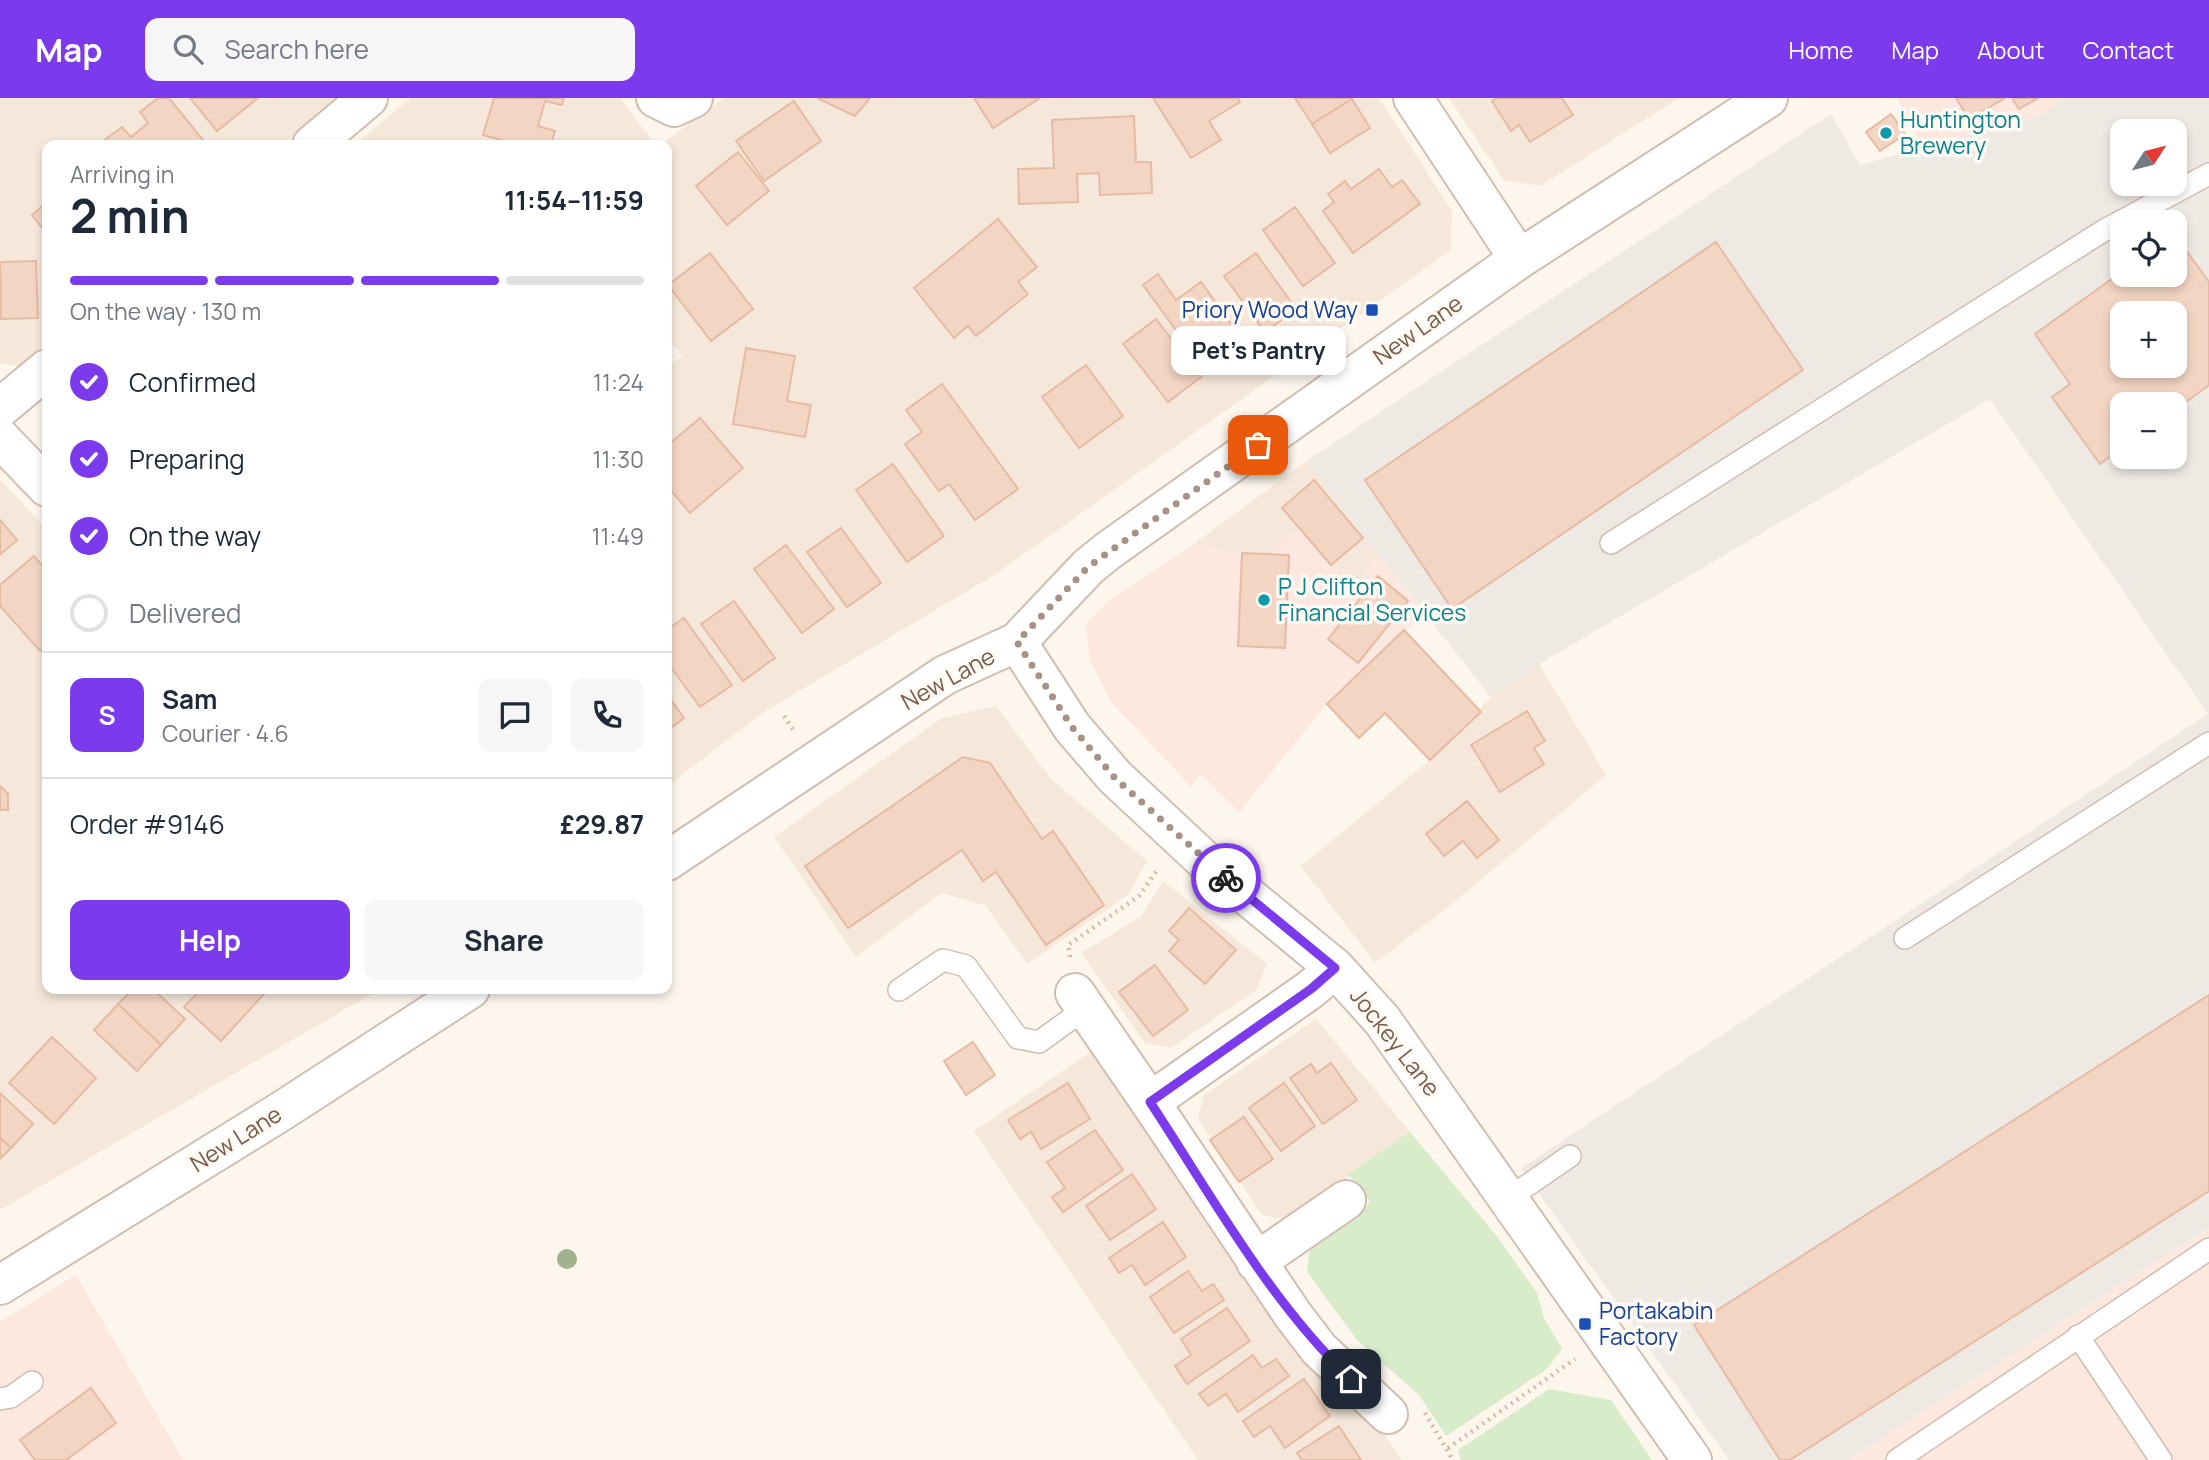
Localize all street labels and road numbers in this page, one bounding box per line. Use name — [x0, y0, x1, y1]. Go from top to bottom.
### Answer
street label: New Lane — [1366, 287, 1469, 372]
street label: New Lane — [895, 639, 1000, 717]
street label: Jockey Lane — [1343, 980, 1448, 1102]
street label: New Lane — [184, 1097, 287, 1179]

